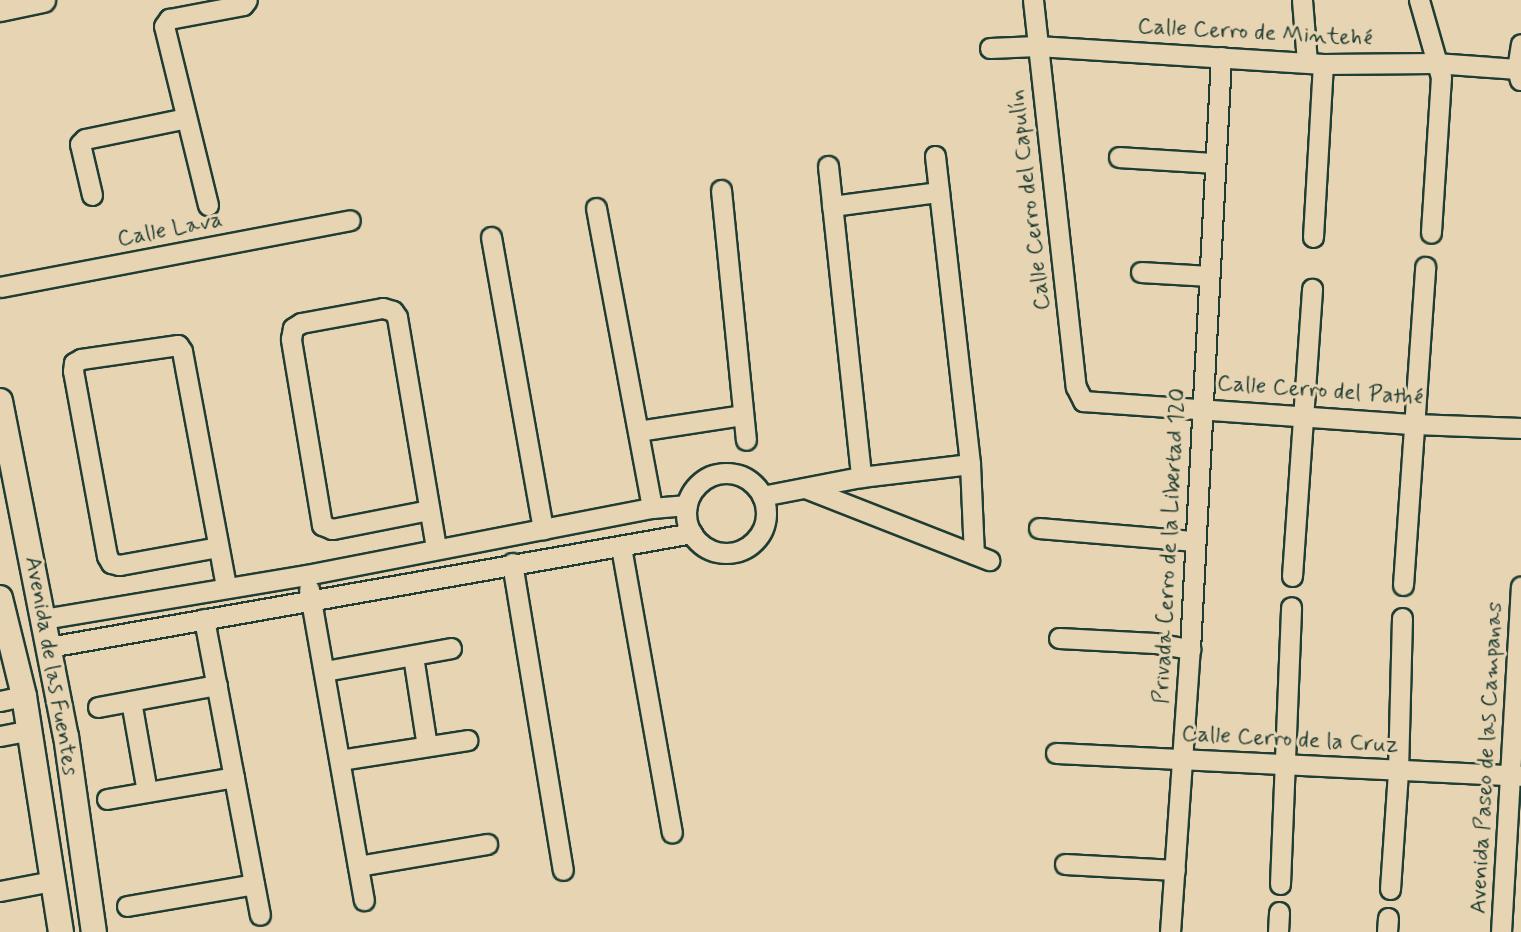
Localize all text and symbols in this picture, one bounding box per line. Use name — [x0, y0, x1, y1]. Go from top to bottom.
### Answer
street label: Calle Cerro de Mintehé — [1141, 13, 1369, 53]
street label: Calle Cerro del Capulín — [1003, 89, 1057, 311]
street label: Calle Lava — [116, 207, 224, 253]
street label: Calle Cerro del Pathé — [1217, 370, 1423, 412]
street label: Privada Cerro de la Libertad 120 — [1148, 386, 1192, 706]
street label: Avenida de las Fuentes — [18, 554, 84, 778]
street label: Avenida Paseo de las Campanas — [1465, 602, 1509, 914]
street label: Calle Cerro de la Cruz — [1181, 721, 1399, 759]

